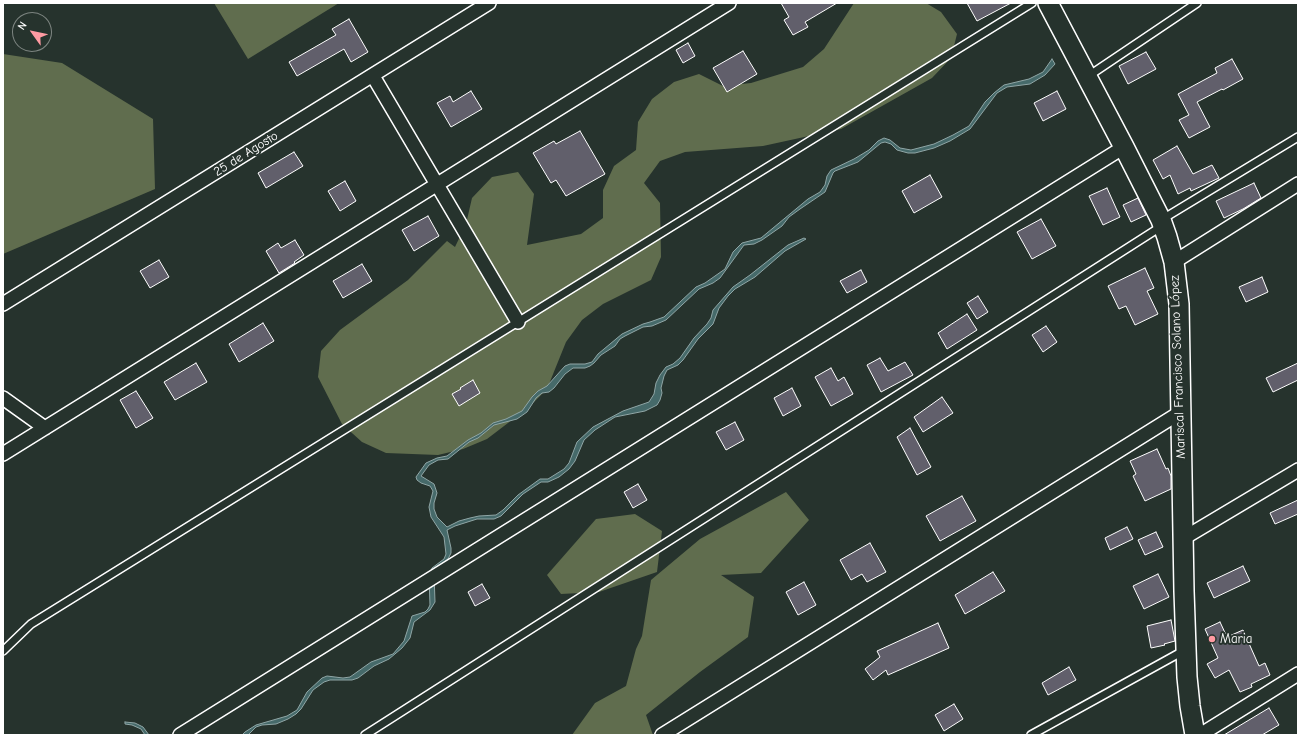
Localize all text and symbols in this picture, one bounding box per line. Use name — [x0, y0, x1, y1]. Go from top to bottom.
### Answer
north arrow — [12, 12, 52, 52]
text: N — [15, 19, 30, 32]
street label: 25 de Agosto — [211, 128, 281, 180]
street label: Mariscal Francisco Solano López — [1167, 275, 1189, 459]
place label: Maria — [1220, 631, 1252, 647]
marker: Maria — [1207, 634, 1217, 644]

